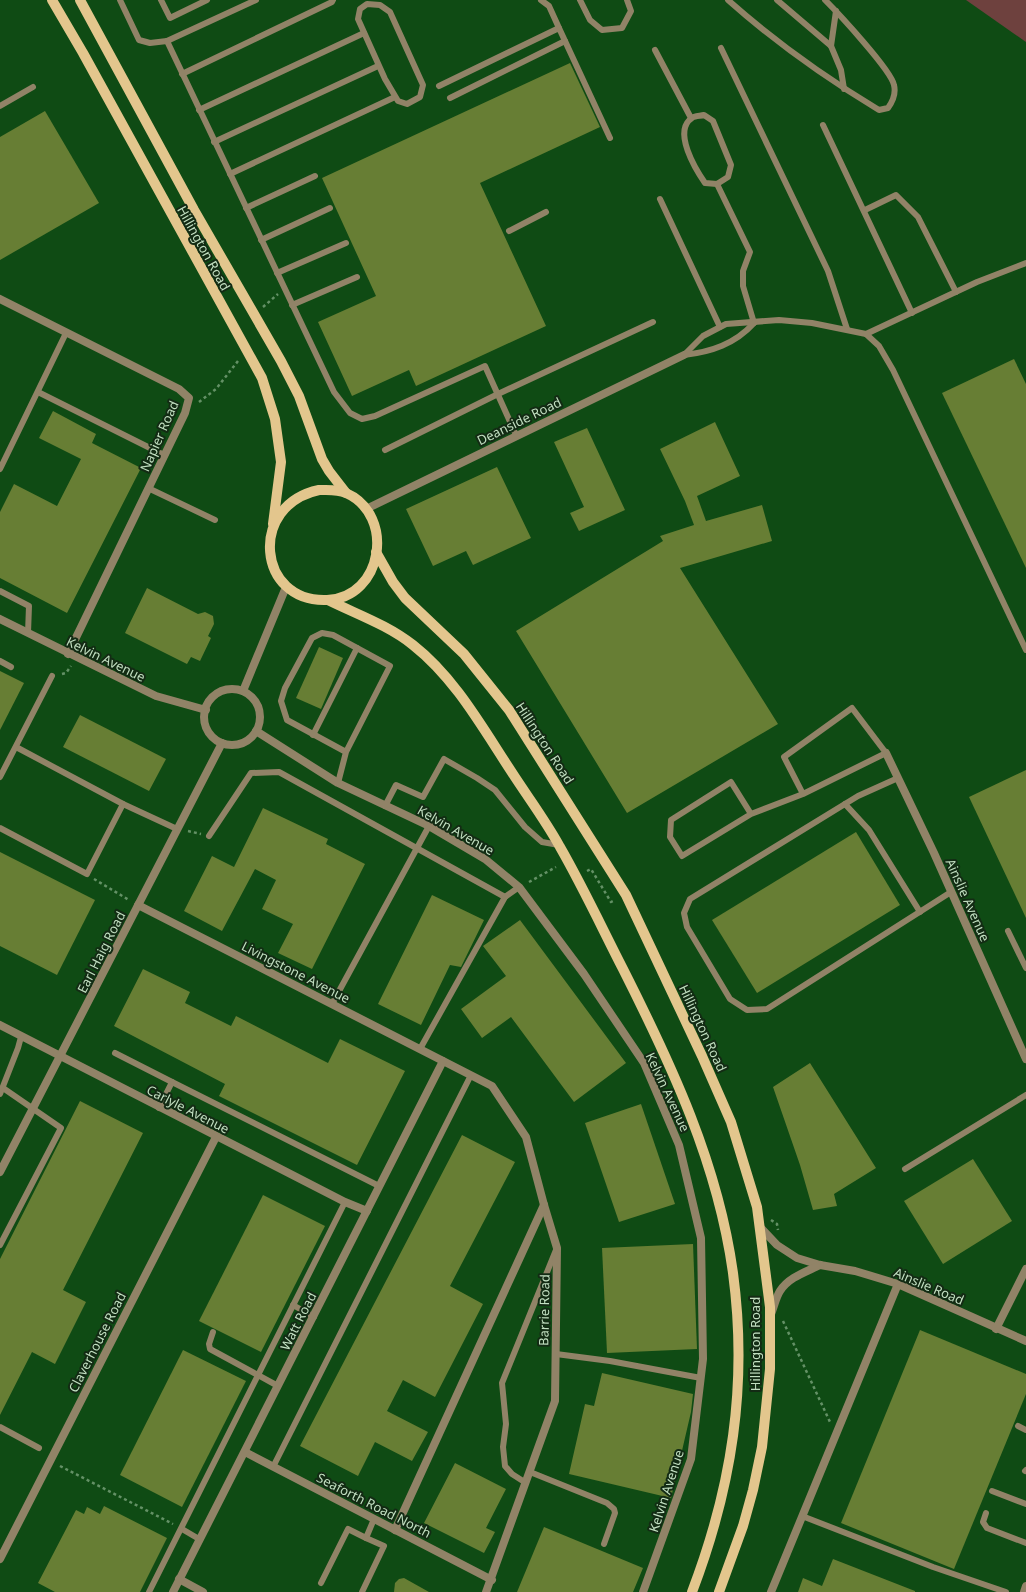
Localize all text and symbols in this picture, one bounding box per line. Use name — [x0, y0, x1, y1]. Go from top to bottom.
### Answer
street label: Hillington Road — [173, 202, 235, 294]
street label: Deanside Road — [474, 393, 564, 449]
street label: Napier Road — [135, 398, 183, 474]
street label: Kelvin Avenue — [64, 632, 148, 686]
street label: Hillington Road — [512, 699, 578, 787]
street label: Kelvin Avenue — [414, 801, 498, 859]
street label: Ainslie Avenue — [942, 856, 994, 944]
street label: Earl Haig Road — [73, 908, 129, 996]
street label: Livingstone Avenue — [239, 937, 353, 1007]
street label: Hillington Road — [675, 981, 731, 1075]
street label: Kelvin Avenue — [642, 1049, 694, 1135]
street label: Carlyle Avenue — [144, 1080, 232, 1138]
street label: Ainslie Road — [891, 1263, 967, 1309]
street label: Barrie Road — [534, 1274, 554, 1346]
street label: Claverhouse Road — [64, 1289, 130, 1395]
street label: Watt Road — [276, 1289, 320, 1353]
street label: Hillington Road — [746, 1297, 764, 1391]
street label: Kelvin Avenue — [644, 1447, 688, 1535]
street label: Seaforth Road North — [314, 1468, 434, 1542]

